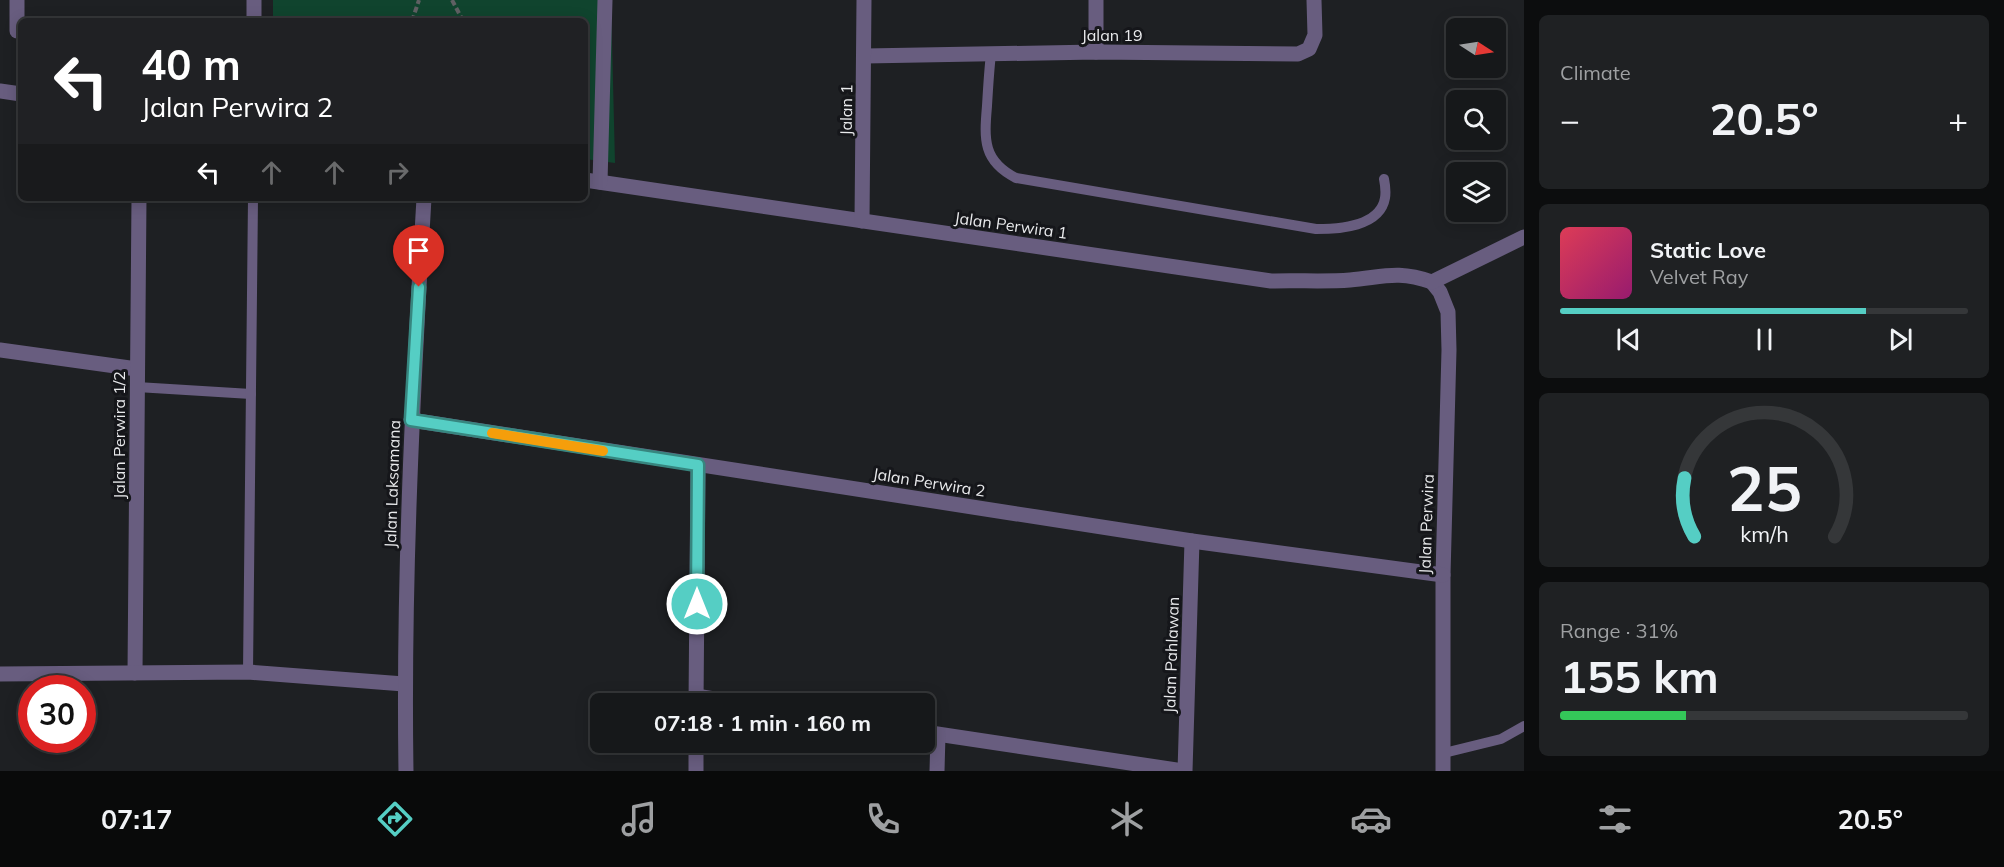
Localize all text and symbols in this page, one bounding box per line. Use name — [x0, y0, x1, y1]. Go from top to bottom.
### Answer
north arrow — [1446, 18, 1506, 78]
map controls — [1446, 18, 1506, 222]
street label: Jalan 19 — [1081, 25, 1143, 45]
text: 40 m — [141, 38, 241, 91]
icon: left — [42, 42, 120, 120]
text: Climate — [1560, 60, 1631, 85]
street label: Jalan 1 — [836, 84, 856, 136]
text: Jalan Perwira 2 — [141, 90, 333, 124]
button: search — [1446, 90, 1506, 150]
text: 20.5° — [1709, 90, 1819, 146]
text: − — [1560, 99, 1580, 140]
text: + — [1948, 99, 1968, 140]
icon: left — [192, 156, 225, 189]
icon: ahead — [255, 156, 288, 189]
icon: ahead — [318, 156, 351, 189]
icon: right — [381, 156, 414, 189]
button: layers — [1446, 162, 1506, 222]
street label: Jalan Perwira 1 — [953, 207, 1069, 243]
pin — [393, 225, 444, 287]
icon: arrive — [402, 234, 435, 267]
text: Static Love — [1650, 236, 1766, 264]
text: Velvet Ray — [1650, 264, 1748, 289]
icon: previous — [1612, 323, 1645, 356]
icon: pause — [1748, 323, 1781, 356]
icon: next — [1884, 323, 1917, 356]
street label: Jalan Perwira 1/2 — [109, 371, 129, 499]
street label: Jalan Laksamana — [380, 419, 404, 549]
text: 25 — [1727, 448, 1801, 527]
street label: Jalan Perwira 2 — [871, 463, 987, 501]
street label: Jalan Perwira — [1414, 474, 1438, 574]
text: km/h — [1740, 520, 1788, 547]
position arrow — [665, 572, 729, 636]
street label: Jalan Pahlawan — [1159, 596, 1183, 714]
text: Range · 31% — [1560, 618, 1678, 643]
text: 155 km — [1560, 648, 1719, 704]
speed limit sign: 30 — [18, 675, 96, 753]
text: 07:18 · 1 min · 160 m — [654, 709, 871, 737]
icon: directions — [374, 798, 416, 840]
icon: music — [618, 798, 660, 840]
icon: phone — [862, 798, 904, 840]
icon: climate — [1106, 798, 1148, 840]
icon: car — [1350, 798, 1392, 840]
icon: filters — [1594, 798, 1636, 840]
text: 07:17 — [101, 802, 172, 836]
text: 20.5° — [1837, 802, 1903, 836]

